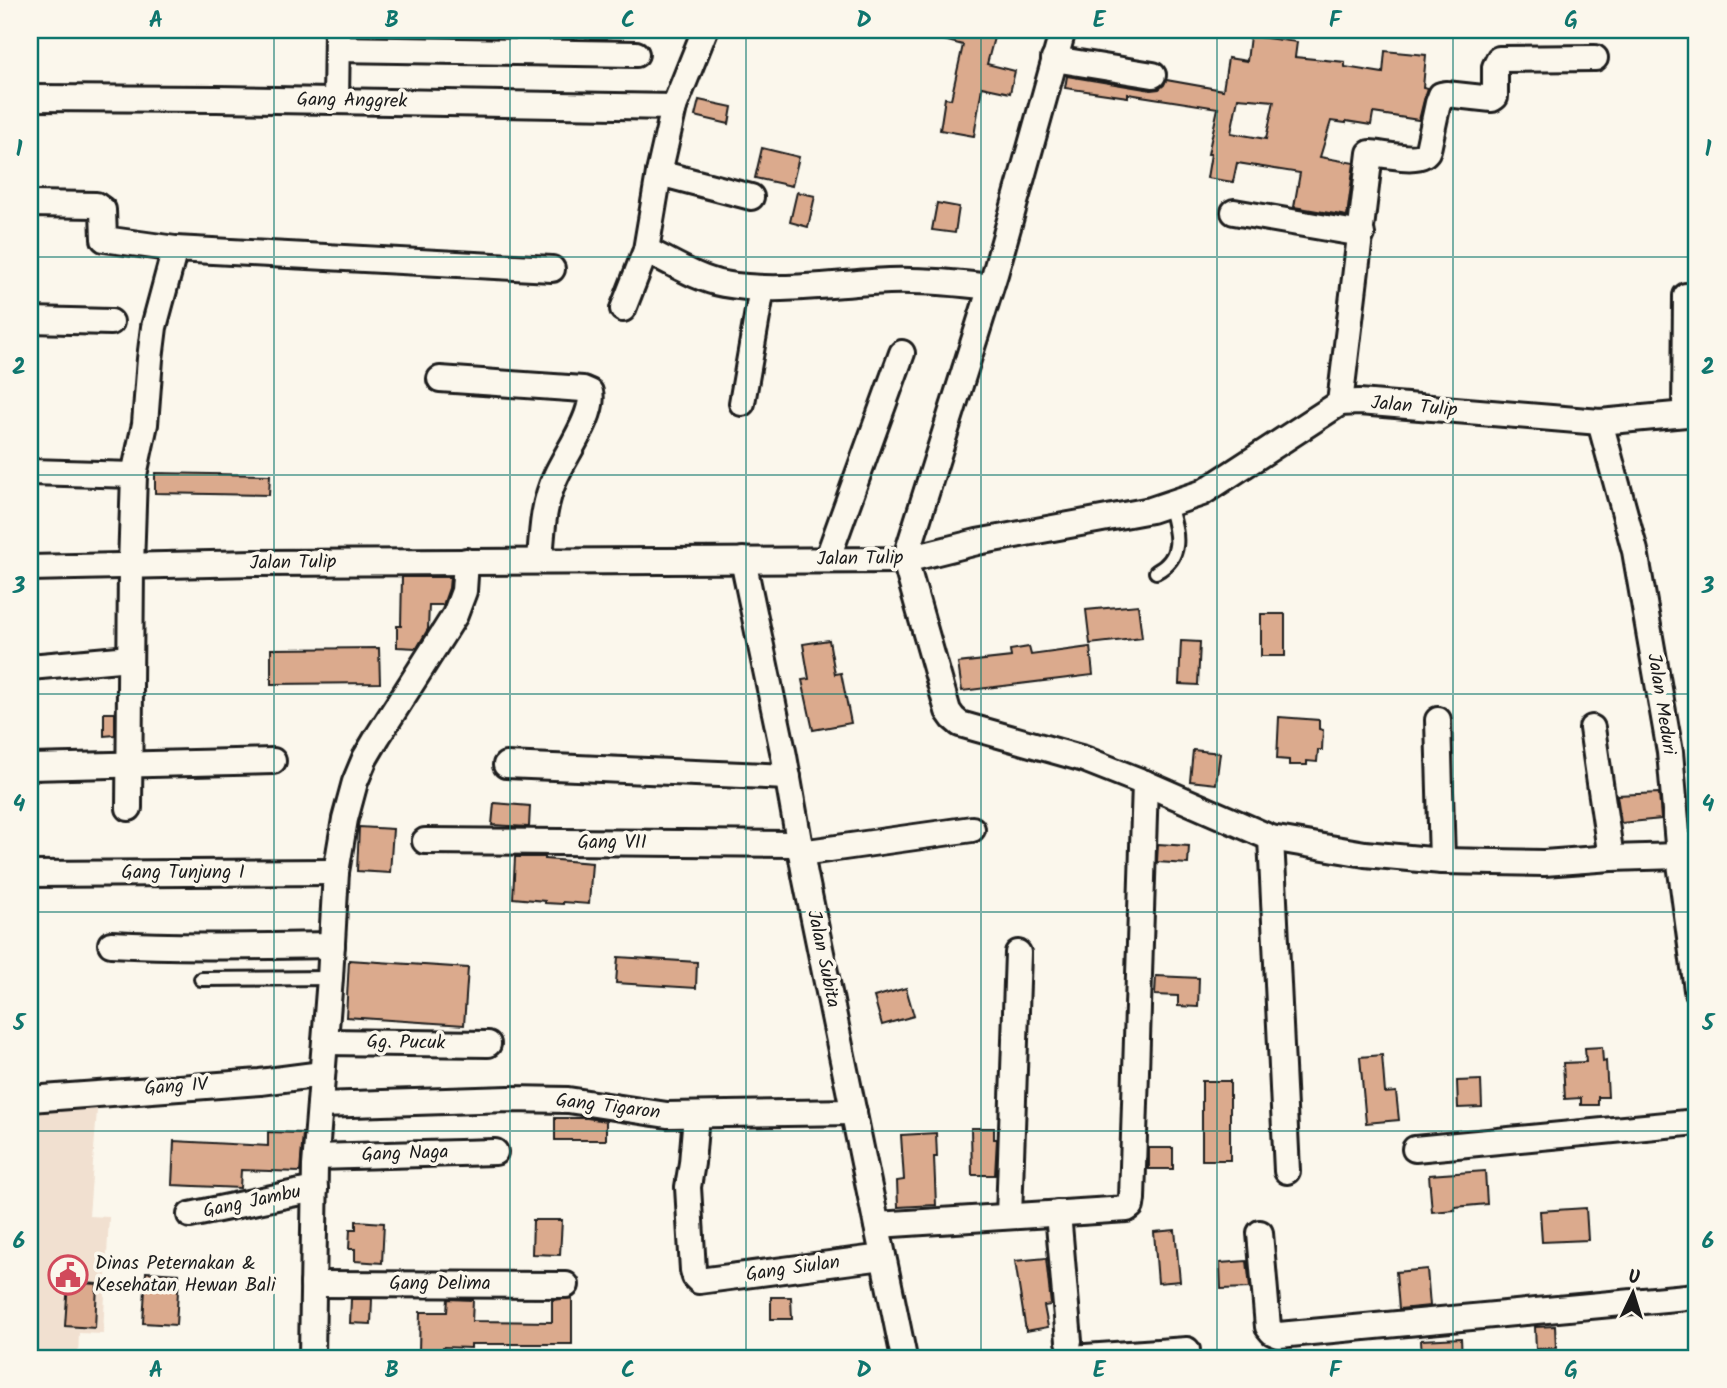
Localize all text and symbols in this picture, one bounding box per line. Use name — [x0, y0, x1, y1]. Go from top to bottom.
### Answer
text: A — [149, 3, 163, 39]
text: B — [385, 3, 399, 39]
text: C — [621, 3, 635, 39]
text: D — [856, 3, 872, 39]
text: E — [1093, 3, 1107, 39]
text: F — [1329, 3, 1343, 39]
text: G — [1564, 3, 1578, 39]
street label: Gang Anggrek — [296, 85, 408, 117]
text: 1 — [16, 132, 23, 168]
text: 1 — [1705, 132, 1712, 168]
text: 2 — [12, 350, 26, 386]
text: 2 — [1701, 350, 1715, 386]
street label: Jalan Tulip — [1370, 388, 1458, 426]
street label: Jalan Tulip — [816, 543, 904, 575]
street label: Jalan Tulip — [249, 547, 337, 579]
text: 3 — [12, 569, 26, 605]
text: 3 — [1701, 569, 1715, 605]
street label: Jalan Meduri — [1638, 651, 1684, 758]
text: 4 — [13, 787, 26, 823]
text: 4 — [1702, 787, 1715, 823]
street label: Gang VII — [577, 828, 647, 858]
street label: Gang Tunjung I — [121, 858, 245, 888]
street label: Jalan Subita — [798, 907, 848, 1011]
text: 5 — [12, 1006, 27, 1042]
text: 5 — [1701, 1006, 1716, 1042]
street label: Gg. Pucuk — [366, 1027, 446, 1059]
street label: Gang IV — [143, 1070, 210, 1104]
street label: Gang Tigaron — [554, 1086, 662, 1128]
street label: Gang Naga — [361, 1137, 449, 1171]
street label: Gang Jambu — [200, 1177, 304, 1227]
text: 6 — [13, 1224, 25, 1260]
text: 6 — [1702, 1224, 1714, 1260]
street label: Gang Siulan — [744, 1248, 842, 1290]
place label: Dinas Peternakan & Kesehatan Hewan Bali — [95, 1249, 277, 1301]
public building icon: Dinas Peternakan & Kesehatan Hewan Bali — [47, 1254, 89, 1296]
north arrow — [1598, 1258, 1668, 1328]
text: U — [1627, 1263, 1641, 1293]
street label: Gang Delima — [389, 1269, 491, 1299]
text: A — [149, 1353, 163, 1388]
text: B — [385, 1353, 399, 1388]
text: C — [621, 1353, 635, 1388]
text: D — [856, 1353, 872, 1388]
text: E — [1093, 1353, 1107, 1388]
text: F — [1329, 1353, 1343, 1388]
text: G — [1564, 1353, 1578, 1388]

